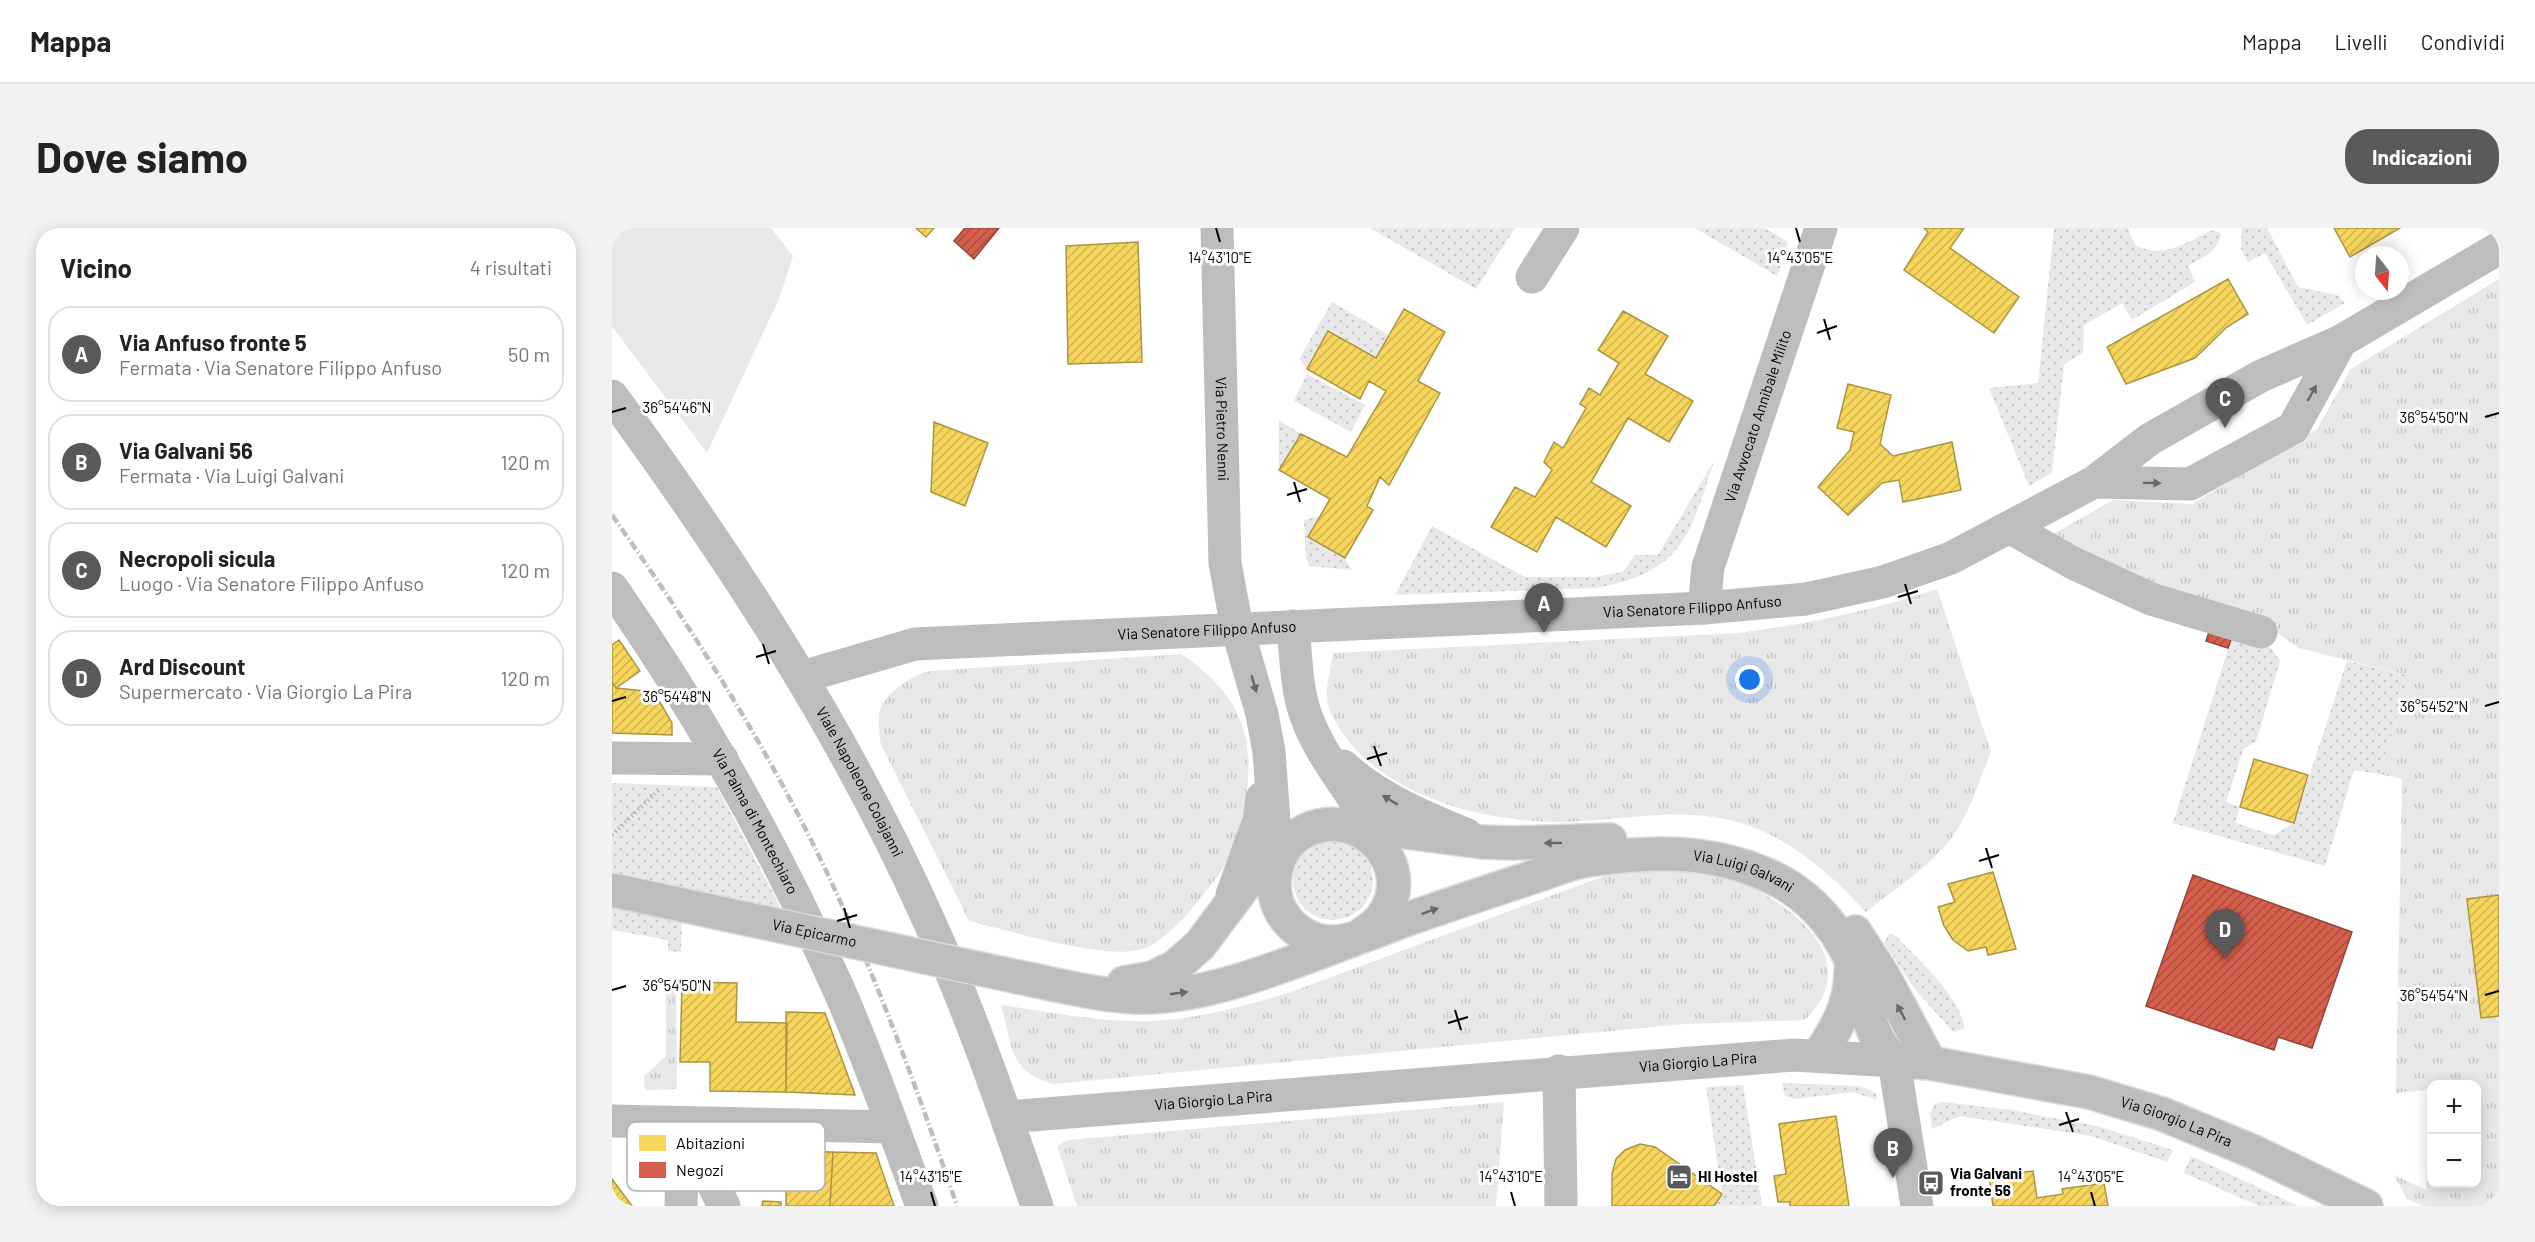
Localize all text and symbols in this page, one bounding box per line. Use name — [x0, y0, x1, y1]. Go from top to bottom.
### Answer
text: Mappa — [30, 24, 111, 58]
text: Mappa — [2242, 29, 2302, 54]
text: Livelli — [2335, 29, 2388, 54]
text: Condividi — [2421, 29, 2505, 54]
button: Indicazioni — [2345, 129, 2499, 184]
text: Dove siamo — [36, 131, 248, 181]
north arrow — [2355, 246, 2409, 300]
text: 14°43'10"E — [1188, 248, 1252, 266]
text: 14°43'05"E — [1767, 248, 1833, 266]
text: Vicino — [60, 252, 132, 283]
text: 4 risultati — [470, 255, 552, 279]
street label: Via Avvocato Annibale Milito — [1720, 327, 1794, 505]
text: Via Anfuso fronte 5 — [119, 329, 307, 355]
text: A — [75, 342, 88, 366]
text: 50 m — [508, 342, 550, 366]
text: Fermata · Via Senatore Filippo Anfuso — [119, 355, 442, 379]
street label: Via Pietro Nenni — [1213, 377, 1233, 481]
pin: C — [2206, 378, 2244, 428]
one-way arrow — [2307, 385, 2318, 401]
text: 36°54'46"N — [643, 398, 711, 416]
text: 36°54'50"N — [2399, 408, 2469, 426]
text: Via Galvani 56 — [119, 437, 253, 463]
text: B — [75, 450, 88, 474]
text: 120 m — [500, 450, 550, 474]
text: Fermata · Via Luigi Galvani — [119, 463, 344, 487]
one-way arrow — [2143, 478, 2162, 488]
text: Necropoli sicula — [119, 545, 275, 571]
text: C — [75, 558, 88, 582]
text: 120 m — [500, 558, 550, 582]
text: Luogo · Via Senatore Filippo Anfuso — [119, 571, 424, 595]
pin: A — [1524, 584, 1564, 633]
street label: Via Senatore Filippo Anfuso — [1603, 591, 1782, 621]
street label: Via Senatore Filippo Anfuso — [1117, 617, 1297, 643]
text: Ard Discount — [119, 653, 245, 679]
your location — [1735, 665, 1764, 694]
text: D — [75, 666, 88, 690]
text: 120 m — [500, 666, 550, 690]
one-way arrow — [1250, 675, 1259, 693]
text: Supermercato · Via Giorgio La Pira — [119, 679, 412, 703]
text: 36°54'48"N — [643, 687, 711, 705]
text: 36°54'52"N — [2400, 697, 2468, 715]
street label: Viale Napoleone Colajanni — [813, 703, 908, 860]
street label: Via Palma di Montechiaro — [709, 745, 802, 897]
one-way arrow — [1382, 795, 1398, 806]
one-way arrow — [1544, 838, 1563, 847]
street label: Via Luigi Galvani — [1692, 846, 1798, 896]
one-way arrow — [1421, 906, 1439, 916]
pin: D — [2206, 910, 2244, 959]
street label: Via Epicarmo — [771, 915, 859, 950]
text: 36°54'50"N — [642, 976, 712, 994]
text: 36°54'54"N — [2400, 986, 2468, 1004]
one-way arrow — [1170, 988, 1189, 997]
one-way arrow — [1896, 1003, 1906, 1020]
street label: Via Giorgio La Pira — [1638, 1048, 1757, 1075]
map controls — [2427, 1080, 2481, 1188]
button: + — [2427, 1080, 2481, 1134]
street label: Via Giorgio La Pira — [1154, 1086, 1273, 1113]
street label: Via Giorgio La Pira — [2118, 1092, 2235, 1150]
legend — [627, 1122, 825, 1191]
pin: B — [1874, 1128, 1912, 1178]
text: Abitazioni — [676, 1133, 745, 1152]
button: − — [2427, 1134, 2481, 1188]
text: Negozi — [676, 1160, 724, 1179]
hotel icon: HI Hostel — [1664, 1162, 1694, 1192]
place label: Via Galvani fronte 56 — [1950, 1164, 2022, 1199]
text: 14°43'15"E — [899, 1167, 963, 1185]
text: 14°43'10"E — [1479, 1167, 1543, 1185]
place label: HI Hostel — [1698, 1167, 1757, 1185]
text: 14°43'05"E — [2058, 1167, 2124, 1185]
bus stop icon: Via Galvani fronte 56 — [1916, 1168, 1946, 1198]

